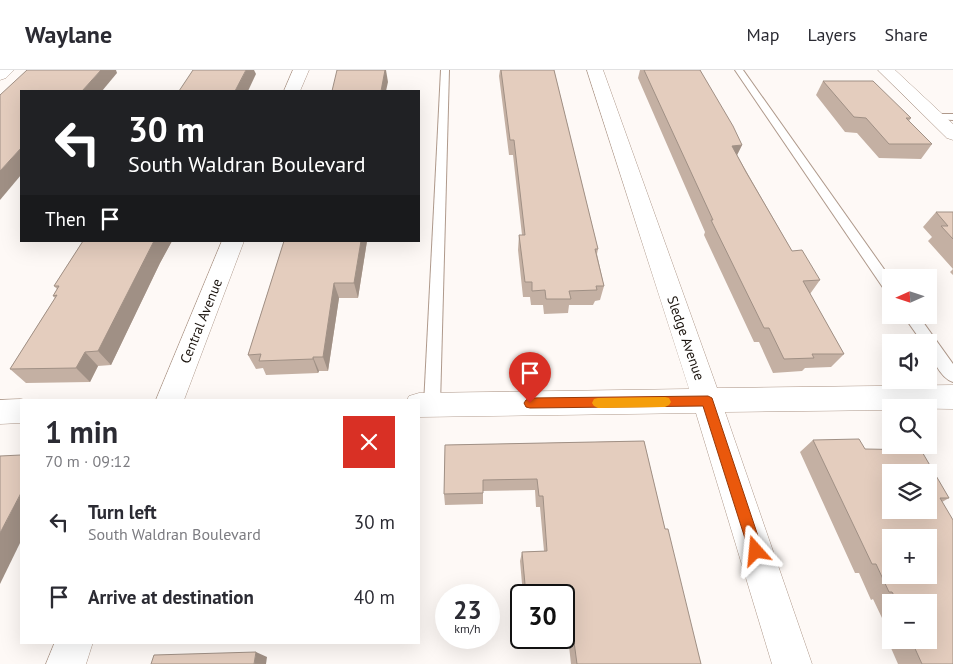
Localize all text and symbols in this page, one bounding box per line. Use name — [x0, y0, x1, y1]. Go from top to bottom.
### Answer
text: Waylane — [25, 19, 112, 50]
text: Map — [747, 23, 779, 46]
text: Layers — [807, 23, 856, 46]
text: Share — [884, 23, 928, 46]
text: 30 m — [128, 106, 205, 152]
icon: left — [45, 110, 110, 175]
text: South Waldran Boulevard — [128, 150, 366, 178]
icon: arrive — [96, 205, 124, 233]
text: Then — [45, 207, 86, 231]
north arrow — [882, 269, 938, 324]
map controls — [882, 269, 937, 649]
street label: Central Avenue — [176, 276, 226, 366]
street label: Sledge Avenue — [663, 294, 709, 382]
button: sound — [882, 334, 937, 389]
pin — [509, 352, 551, 403]
icon: arrive — [516, 359, 544, 387]
button: search — [882, 399, 937, 454]
text: 1 min — [45, 412, 118, 451]
button: close — [343, 416, 395, 468]
text: 70 m · 09:12 — [45, 451, 131, 471]
button: layers — [882, 464, 937, 519]
text: Turn left — [88, 500, 157, 524]
icon: left — [45, 508, 73, 536]
text: 30 m — [354, 510, 395, 534]
text: South Waldran Boulevard — [88, 524, 261, 544]
position arrow — [729, 524, 781, 576]
button: + — [882, 529, 937, 584]
icon: arrive — [45, 583, 73, 611]
speed limit sign: 30 — [510, 584, 575, 649]
text: Arrive at destination — [88, 585, 254, 609]
text: 40 m — [354, 585, 395, 609]
text: 23 — [453, 594, 482, 626]
button: − — [882, 594, 937, 649]
text: km/h — [454, 621, 481, 636]

